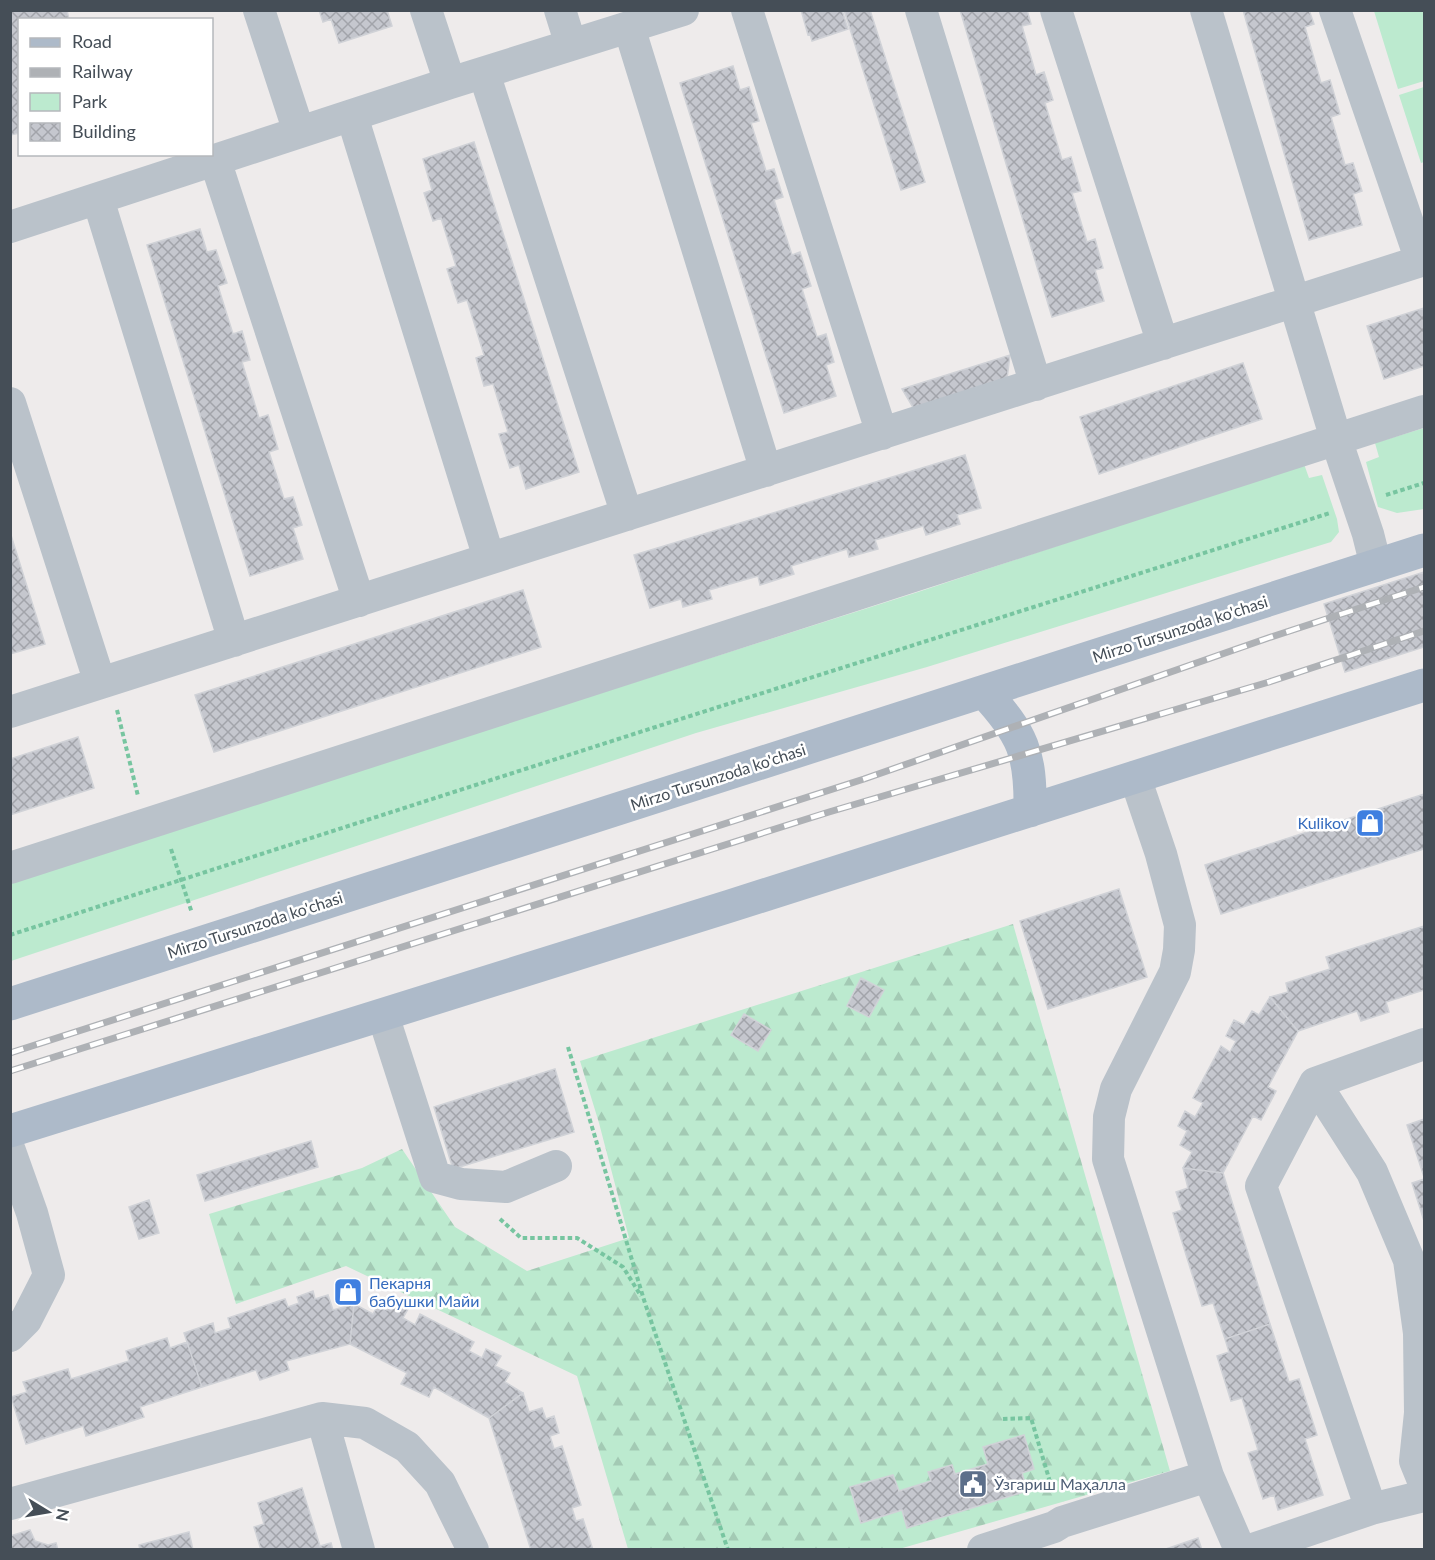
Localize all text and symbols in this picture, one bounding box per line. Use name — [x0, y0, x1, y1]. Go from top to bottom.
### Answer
legend — [18, 18, 213, 156]
text: Road — [72, 30, 112, 52]
text: Railway — [72, 60, 133, 82]
text: Park — [72, 90, 108, 112]
text: Building — [72, 120, 136, 142]
street label: Mirzo Tursunzoda ko'chasi — [1090, 591, 1270, 666]
street label: Mirzo Tursunzoda ko'chasi — [628, 739, 808, 814]
shop icon: Kulikov — [1354, 807, 1386, 839]
place label: Kulikov — [1297, 813, 1350, 832]
street label: Mirzo Tursunzoda ko'chasi — [165, 887, 345, 962]
place label: Пекарня бабушки Майи — [369, 1273, 479, 1310]
shop icon: Пекарня бабушки Майи — [332, 1276, 364, 1308]
public building icon: Ўзгариш Маҳалла — [957, 1468, 989, 1500]
place label: Ўзгариш Маҳалла — [994, 1474, 1126, 1493]
north arrow — [18, 1482, 78, 1542]
text: N — [53, 1507, 74, 1523]

